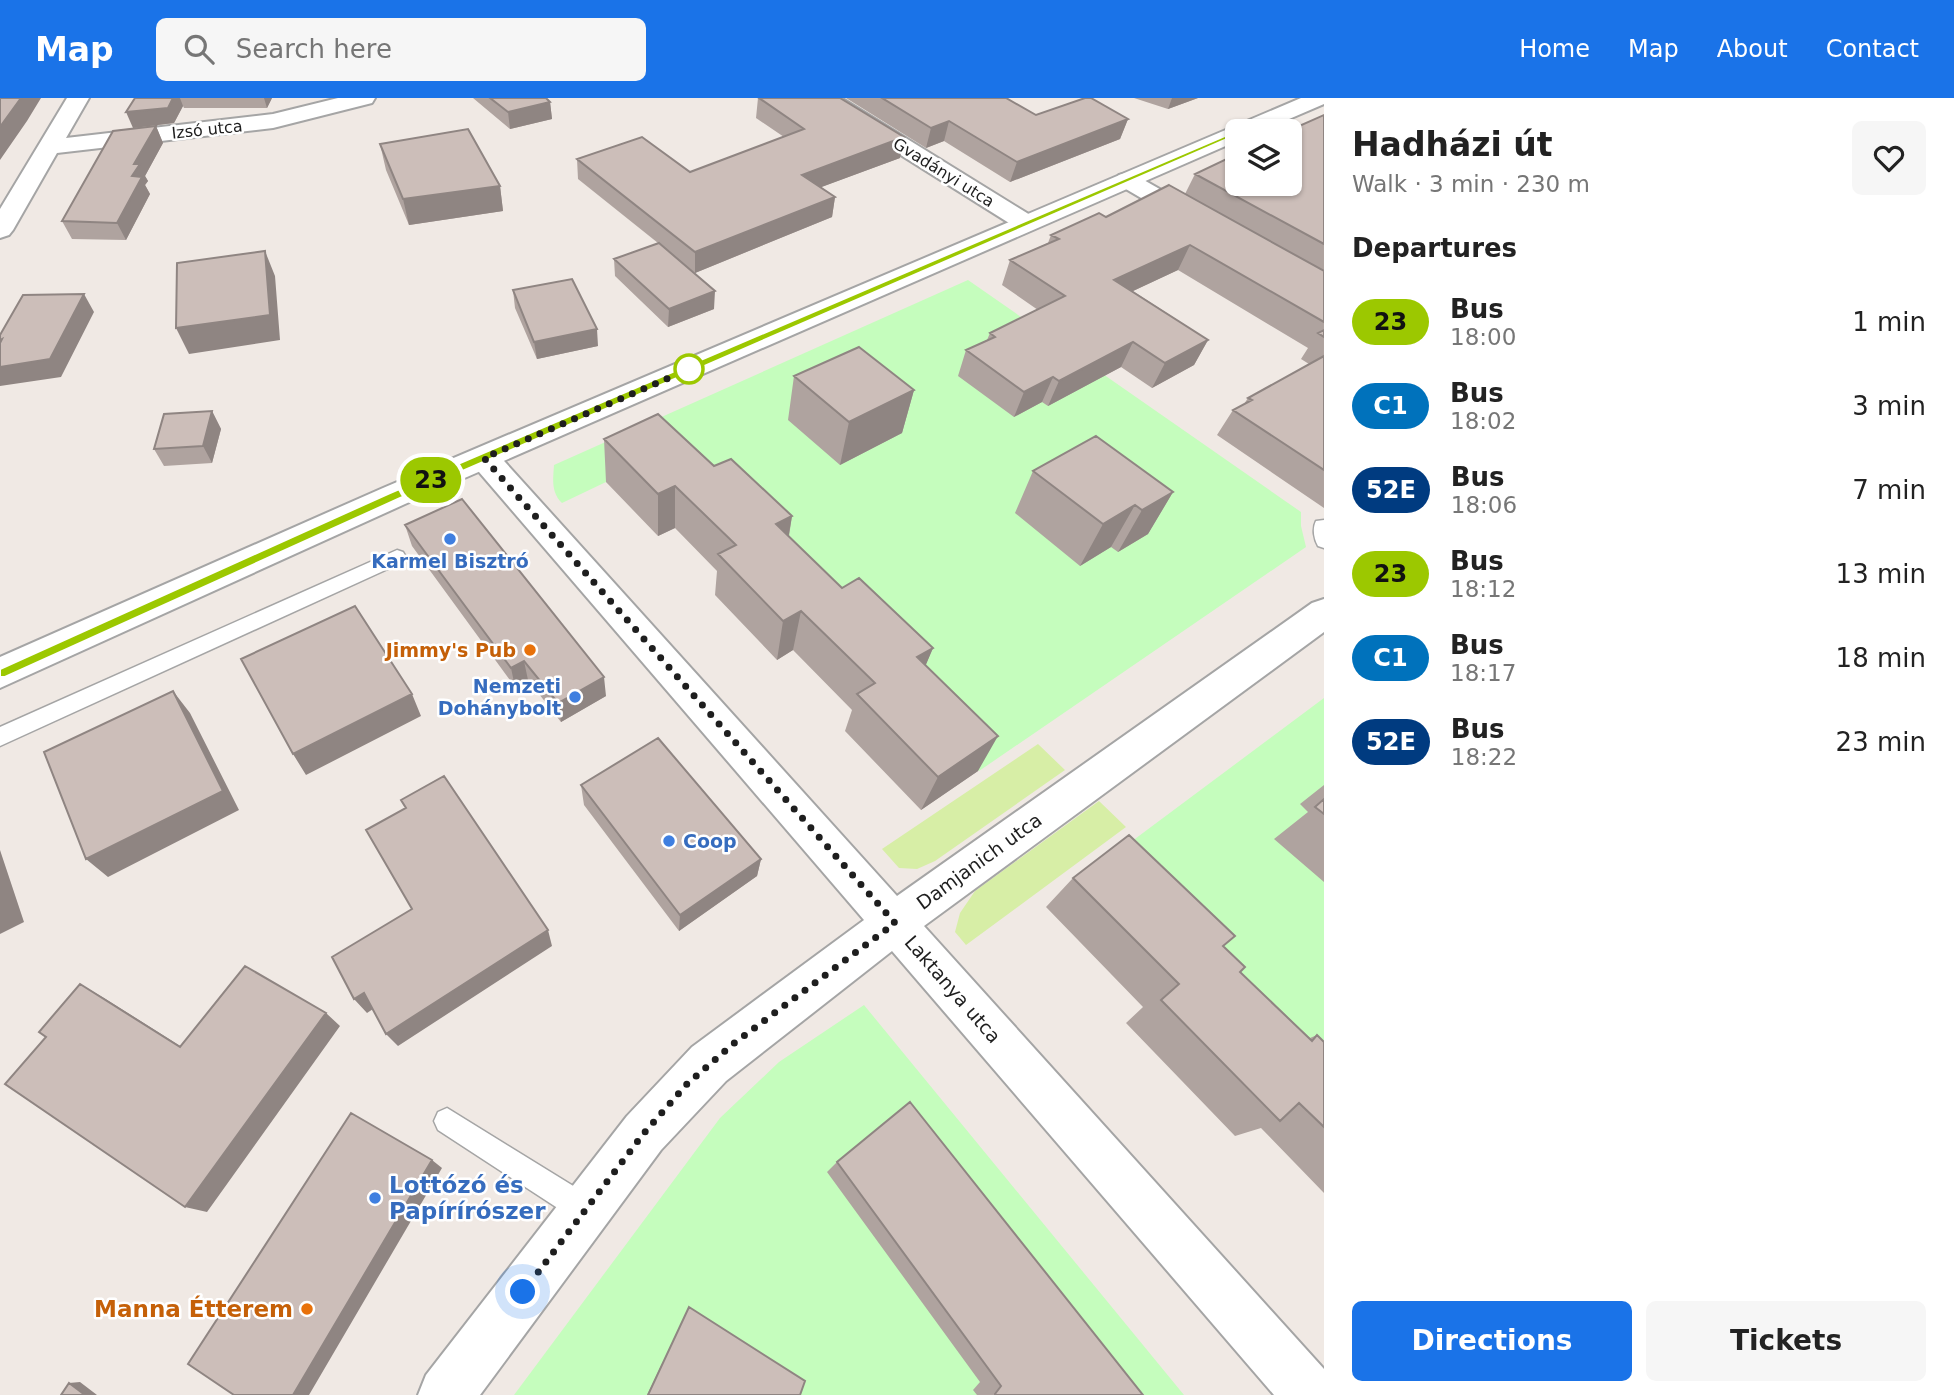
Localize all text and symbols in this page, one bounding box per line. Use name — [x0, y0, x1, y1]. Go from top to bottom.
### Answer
search box — [156, 18, 646, 81]
text: Map — [35, 30, 114, 69]
icon: search — [180, 30, 218, 68]
text: Search here — [236, 34, 392, 64]
text: Home — [1519, 35, 1590, 63]
text: Map — [1628, 35, 1679, 63]
text: About — [1717, 35, 1788, 63]
text: Contact — [1826, 35, 1919, 63]
street label: Izsó utca — [171, 116, 244, 143]
map controls — [1225, 119, 1302, 196]
button: layers — [1225, 119, 1302, 196]
button: heart — [1852, 121, 1926, 195]
text: Hadházi út — [1352, 125, 1553, 164]
street label: Gvadányi utca — [890, 134, 998, 211]
text: Walk · 3 min · 230 m — [1352, 171, 1590, 197]
text: Departures — [1352, 233, 1517, 263]
text: Bus — [1450, 294, 1504, 324]
text: 1 min — [1852, 307, 1926, 337]
text: 23 — [1374, 308, 1407, 336]
text: 18:00 — [1450, 324, 1516, 350]
unlabelled marker — [674, 354, 704, 384]
text: Bus — [1450, 378, 1504, 408]
text: 3 min — [1852, 391, 1926, 421]
text: C1 — [1373, 392, 1408, 420]
text: 18:02 — [1450, 408, 1516, 434]
line badge: 23 — [400, 457, 462, 503]
text: Bus — [1451, 462, 1505, 492]
text: 23 — [414, 466, 448, 494]
text: 7 min — [1852, 475, 1926, 505]
text: 52E — [1366, 476, 1416, 504]
text: 18:06 — [1451, 492, 1517, 518]
marker: Karmel Bisztró — [442, 531, 458, 547]
text: Bus — [1450, 546, 1504, 576]
place label: Karmel Bisztró — [371, 550, 529, 572]
text: 13 min — [1836, 559, 1926, 589]
text: 23 — [1374, 560, 1407, 588]
text: 18:12 — [1450, 576, 1516, 602]
text: Bus — [1450, 630, 1504, 660]
place label: Jimmy's Pub — [384, 639, 516, 661]
marker: Jimmy's Pub — [522, 642, 538, 658]
text: 18 min — [1836, 643, 1926, 673]
text: C1 — [1373, 644, 1408, 672]
text: 18:17 — [1450, 660, 1516, 686]
place label: Nemzeti Dohánybolt — [438, 675, 561, 719]
marker: Nemzeti Dohánybolt — [567, 689, 583, 705]
text: Bus — [1451, 714, 1505, 744]
text: 23 min — [1836, 727, 1926, 757]
text: 52E — [1366, 728, 1416, 756]
text: 18:22 — [1451, 744, 1517, 770]
street label: Damjanich utca — [912, 808, 1046, 914]
place label: Coop — [683, 830, 737, 852]
marker: Coop — [661, 833, 677, 849]
street label: Laktanya utca — [900, 931, 1006, 1047]
place label: Lottózó és Papírírószer — [389, 1172, 546, 1224]
marker: Lottózó és Papírírószer — [367, 1190, 383, 1206]
your location — [505, 1274, 540, 1309]
place label: Manna Étterem — [94, 1295, 293, 1322]
marker: Manna Étterem — [299, 1301, 315, 1317]
button: Directions — [1352, 1301, 1632, 1381]
button: Tickets — [1646, 1301, 1926, 1381]

